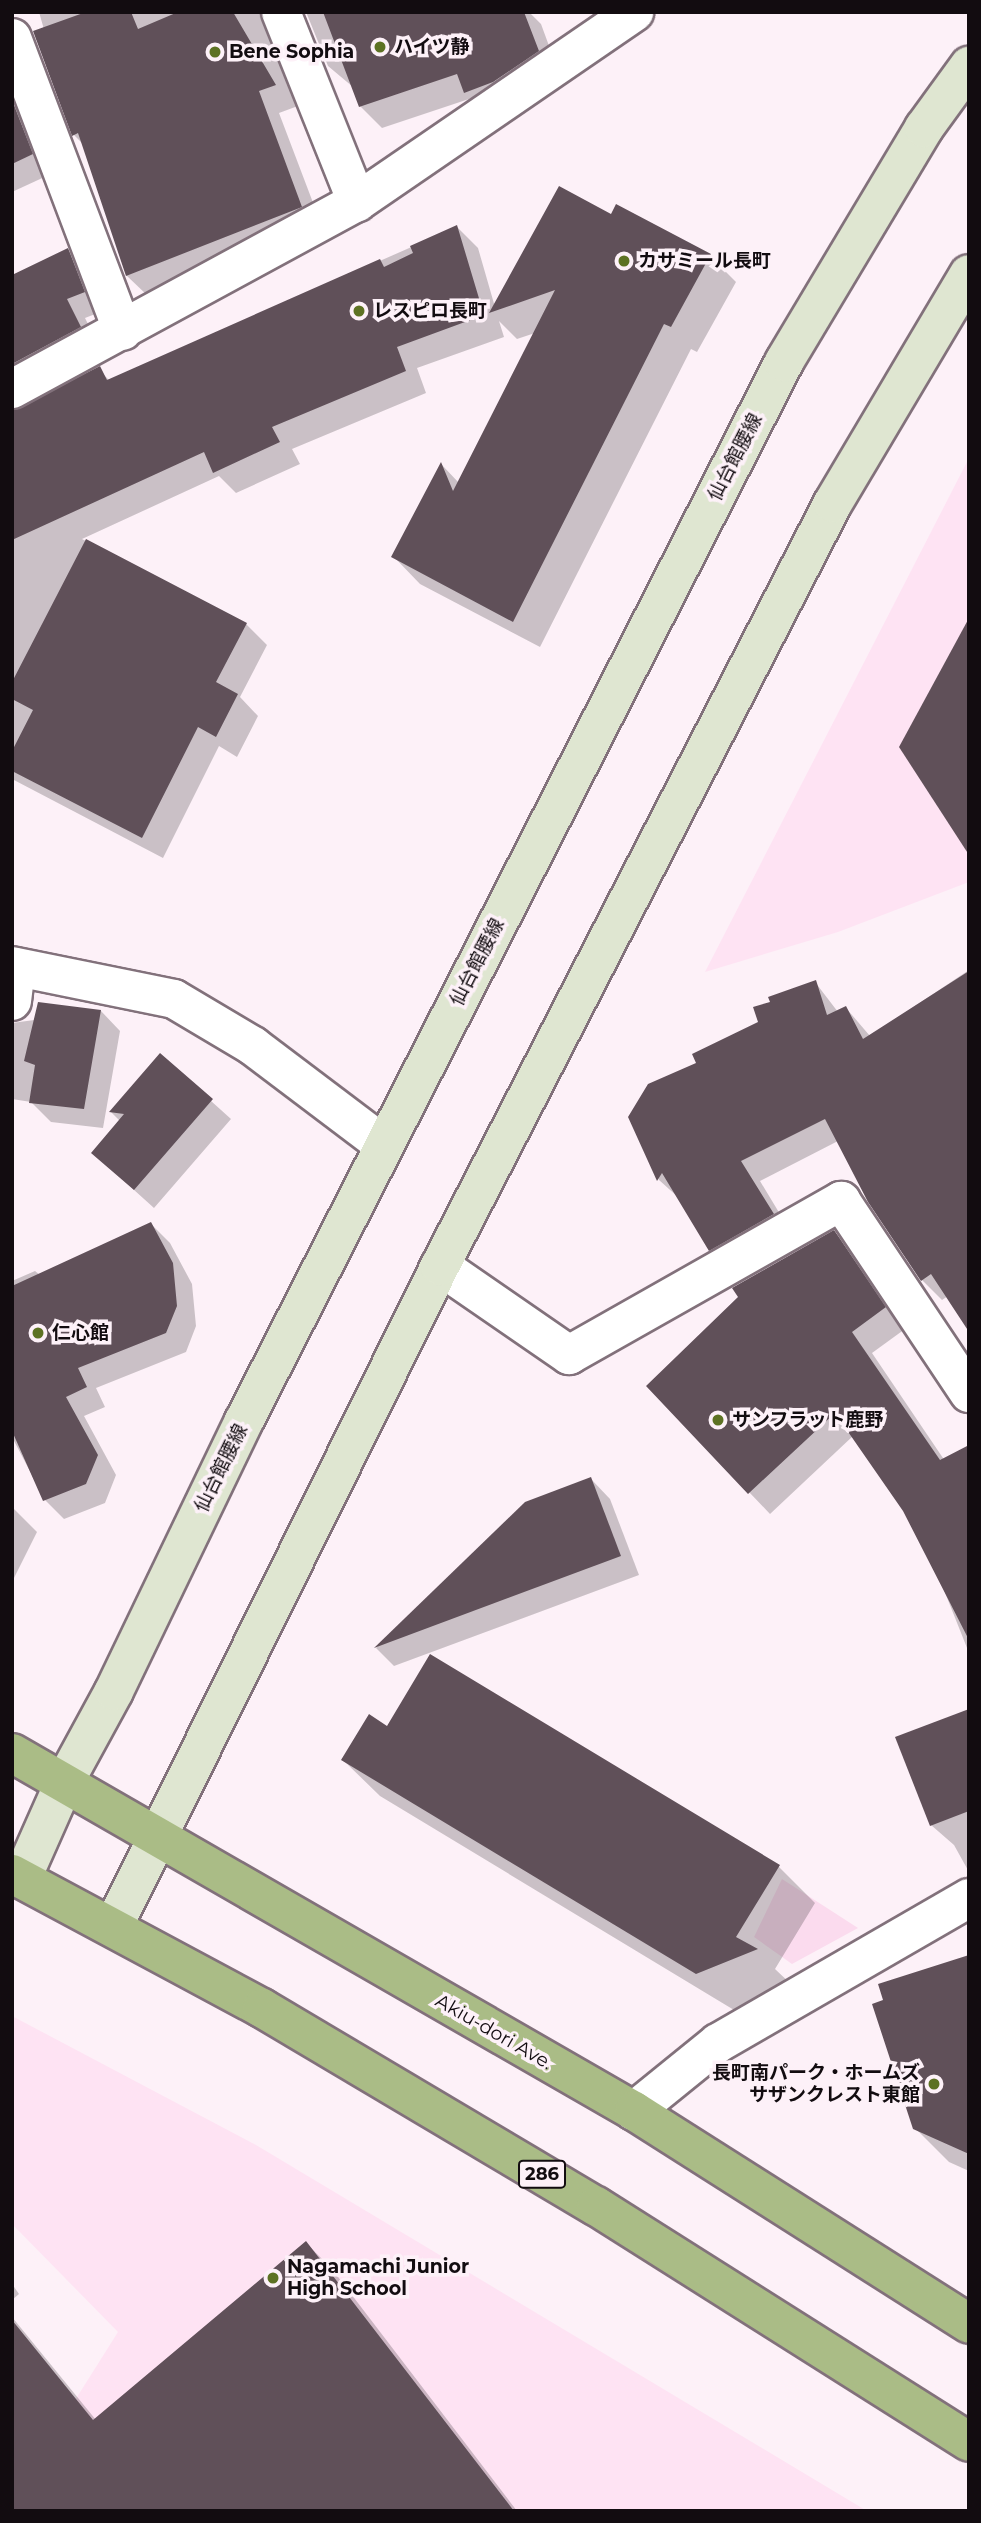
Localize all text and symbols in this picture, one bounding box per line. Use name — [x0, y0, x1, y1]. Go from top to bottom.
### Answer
place label: ハイツ静 — [394, 36, 470, 58]
marker: ハイツ静 — [372, 39, 388, 55]
place label: Bene Sophia — [229, 41, 354, 63]
marker: Bene Sophia — [207, 44, 223, 60]
place label: カサミール長町 — [638, 250, 771, 272]
marker: カサミール長町 — [616, 253, 632, 269]
place label: レスピロ長町 — [373, 300, 487, 322]
marker: レスピロ長町 — [351, 303, 367, 319]
street label: 仙台館腰線 — [703, 410, 767, 504]
street label: 仙台館腰線 — [445, 915, 509, 1009]
place label: 仁心館 — [52, 1322, 109, 1344]
marker: 仁心館 — [30, 1325, 46, 1341]
place label: サンフラット鹿野 — [732, 1409, 884, 1431]
marker: サンフラット鹿野 — [710, 1412, 726, 1428]
street label: 仙台館腰線 — [190, 1420, 252, 1516]
street label: Akiu-dori Ave. — [431, 1989, 557, 2075]
place label: 長町南パーク・ホームズ サザンクレスト東館 — [711, 2062, 920, 2106]
marker: 長町南パーク・ホームズ サザンクレスト東館 — [926, 2076, 942, 2092]
road number: 286 — [518, 2160, 566, 2188]
place label: Nagamachi Junior High School — [287, 2256, 469, 2300]
marker: Nagamachi Junior High School — [265, 2270, 281, 2286]

